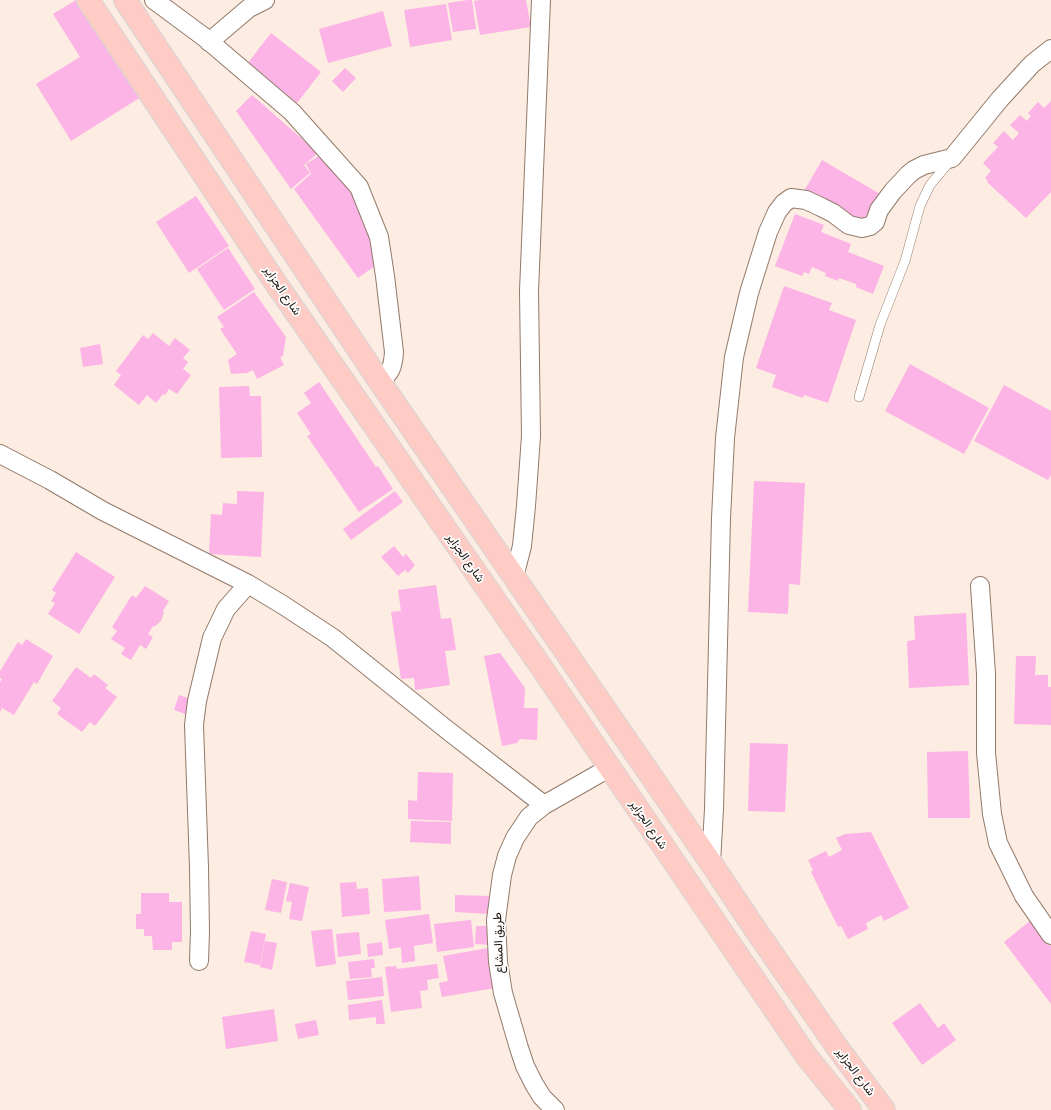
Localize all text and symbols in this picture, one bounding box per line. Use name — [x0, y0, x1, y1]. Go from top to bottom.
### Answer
street label: شارع الجزاير — [260, 264, 304, 318]
street label: شارع الجزاير — [443, 531, 487, 585]
street label: شارع الجزاير — [626, 798, 670, 852]
street label: طريق المشاع — [491, 912, 507, 974]
street label: شارع الجزاير — [832, 1045, 878, 1099]

